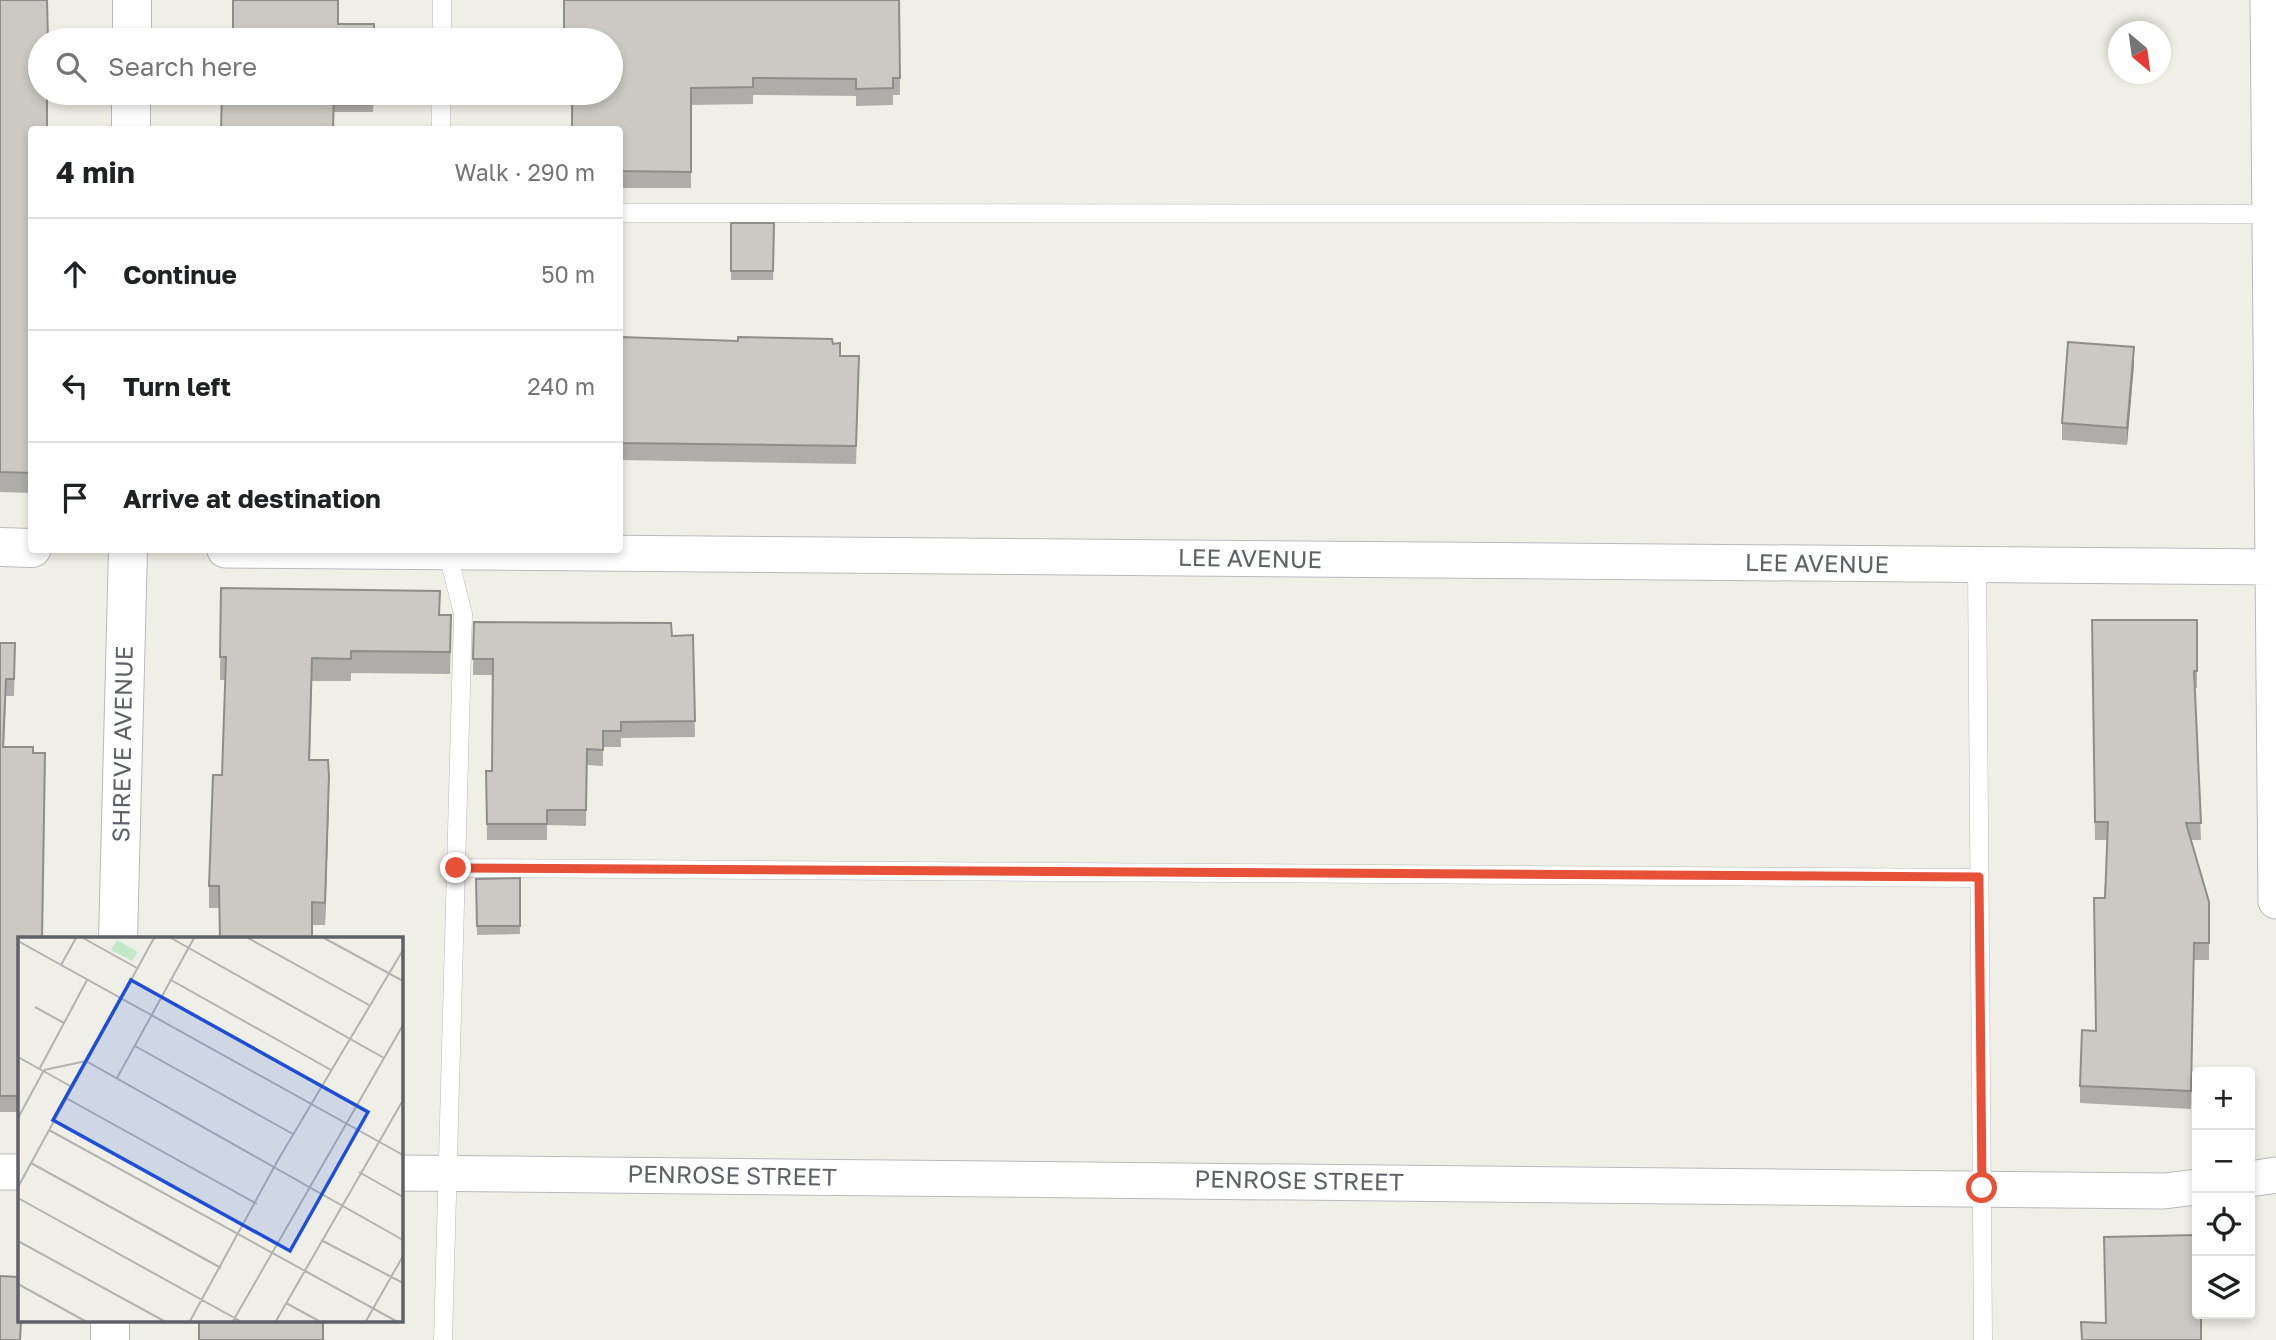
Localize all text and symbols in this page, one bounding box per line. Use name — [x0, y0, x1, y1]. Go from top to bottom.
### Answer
north arrow — [2108, 21, 2171, 84]
search box — [28, 28, 623, 105]
icon: search — [52, 48, 90, 86]
text: Search here — [108, 51, 257, 82]
text: 4 min — [56, 154, 135, 190]
text: Walk · 290 m — [454, 158, 595, 186]
icon: ahead — [56, 255, 94, 293]
text: Continue — [123, 259, 237, 290]
text: 50 m — [541, 260, 595, 288]
icon: left — [56, 367, 94, 405]
text: Turn left — [123, 371, 231, 402]
text: 240 m — [527, 372, 595, 400]
icon: arrive — [56, 479, 94, 517]
text: Arrive at destination — [123, 483, 381, 514]
street label: LEE AVENUE — [1178, 542, 1322, 573]
street label: LEE AVENUE — [1745, 547, 1889, 578]
street label: SHREVE AVENUE — [105, 645, 138, 842]
route end — [440, 852, 471, 883]
inset map — [18, 937, 402, 1322]
map controls — [2192, 1067, 2255, 1319]
button: + — [2192, 1067, 2255, 1130]
button: − — [2192, 1130, 2255, 1193]
street label: PENROSE STREET — [627, 1158, 837, 1191]
street label: PENROSE STREET — [1194, 1163, 1404, 1196]
route start — [1966, 1172, 1997, 1203]
button: locate — [2192, 1193, 2255, 1256]
button: layers — [2192, 1256, 2255, 1319]

